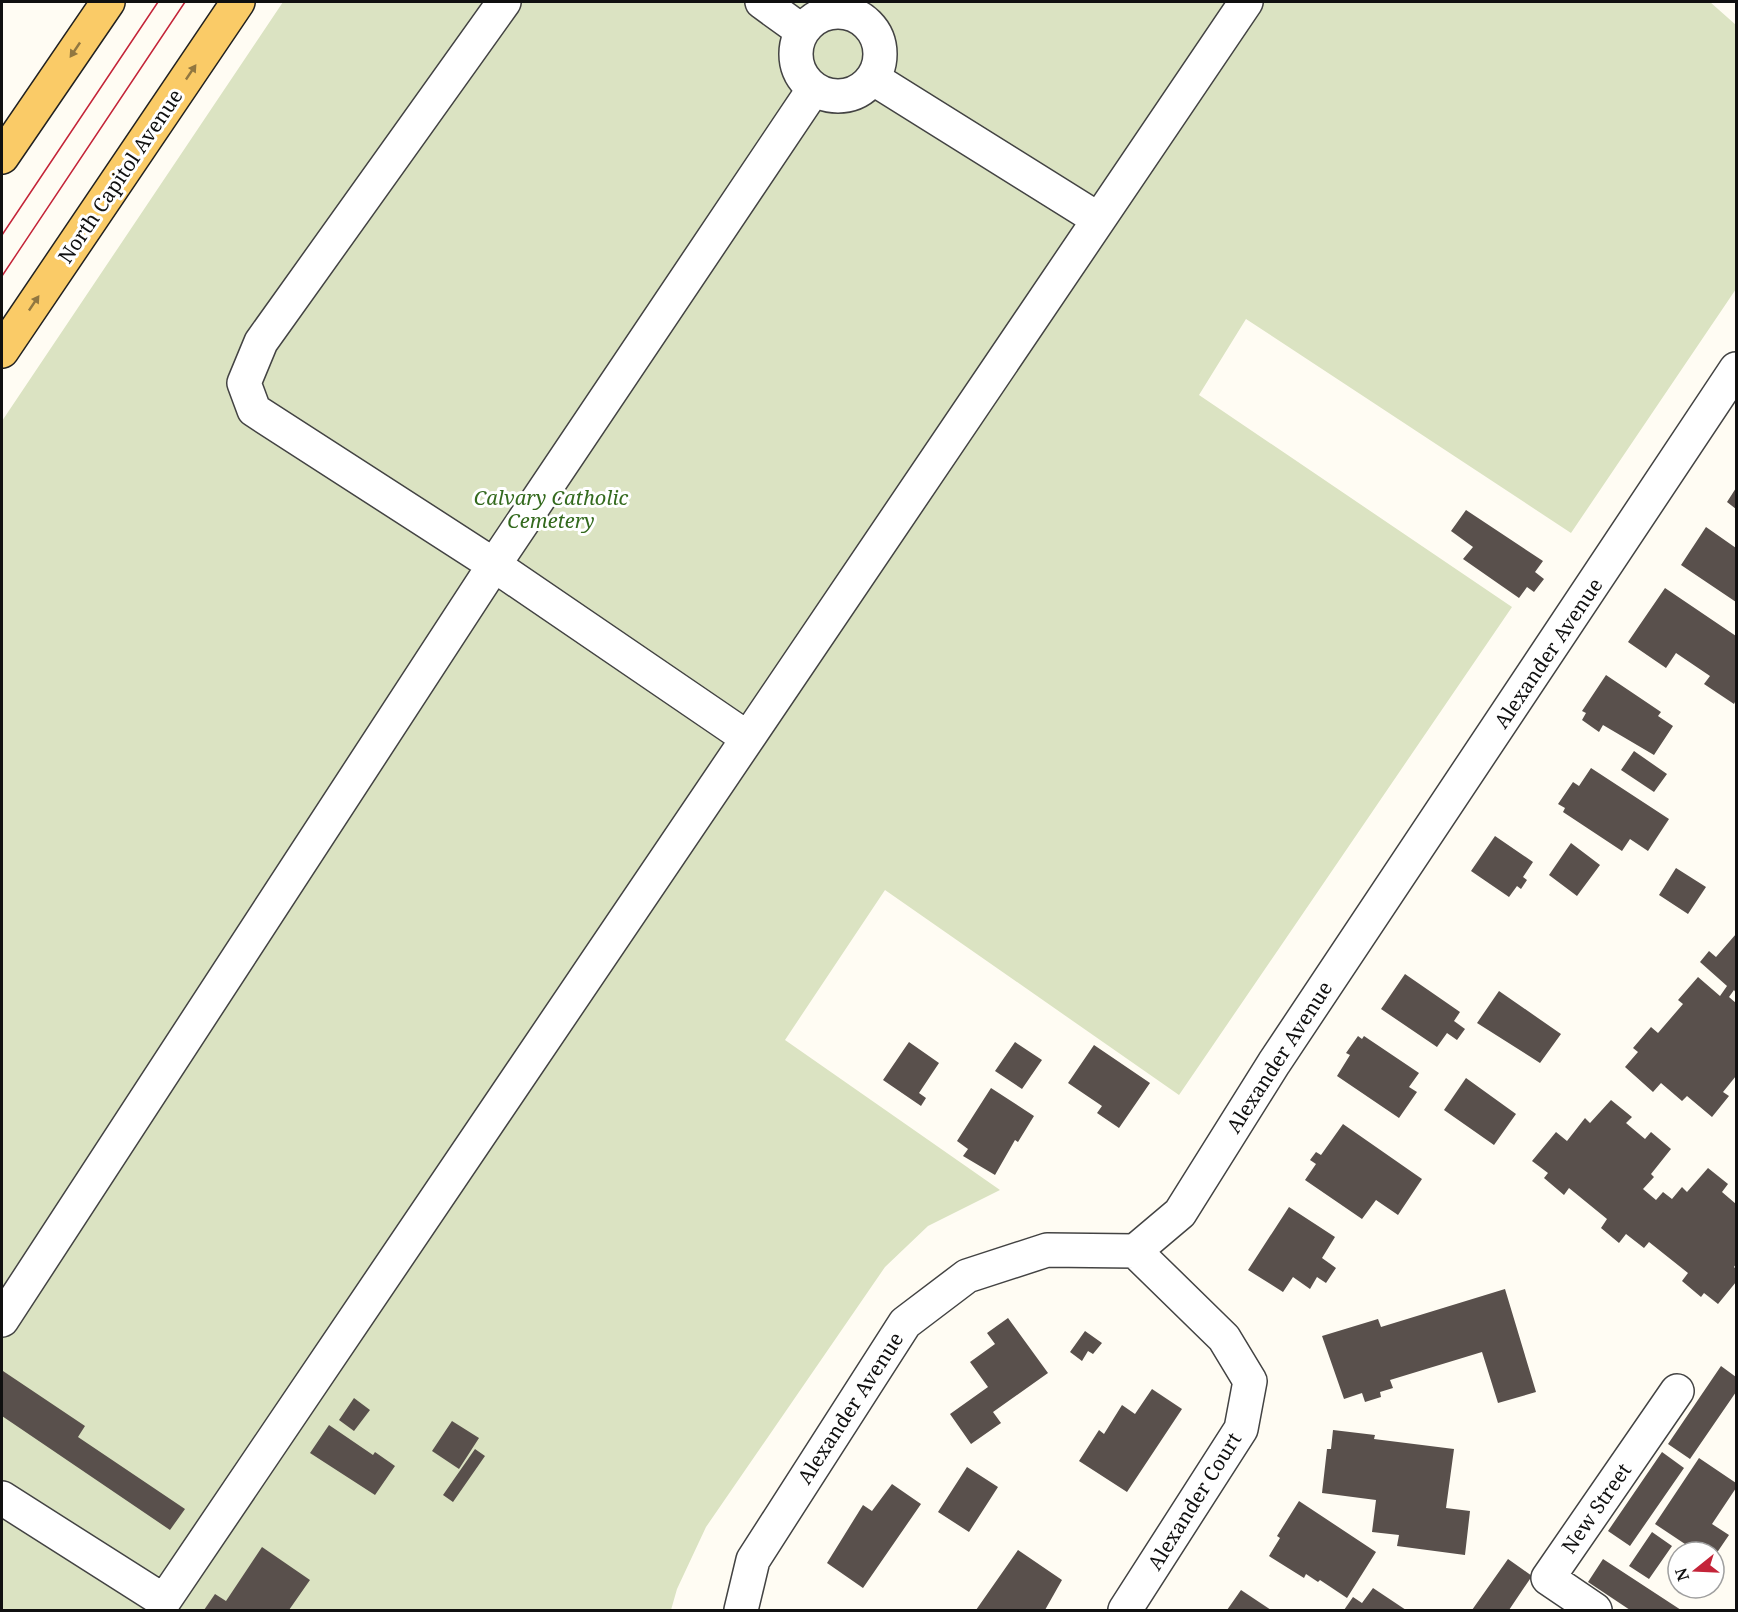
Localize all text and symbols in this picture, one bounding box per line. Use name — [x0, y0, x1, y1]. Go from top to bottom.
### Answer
one-way arrow — [69, 41, 81, 57]
one-way arrow — [185, 64, 196, 80]
street label: North Capitol Avenue — [52, 84, 188, 268]
one-way arrow — [28, 295, 39, 311]
park label: Calvary Catholic Cemetery — [474, 484, 629, 534]
street label: Alexander Avenue — [1488, 573, 1608, 733]
street label: Alexander Avenue — [1220, 976, 1338, 1138]
street label: Alexander Avenue — [791, 1327, 909, 1489]
street label: Alexander Court — [1141, 1427, 1247, 1575]
street label: New Street — [1555, 1458, 1637, 1558]
north arrow — [1666, 1540, 1726, 1600]
text: N — [1669, 1565, 1694, 1584]

